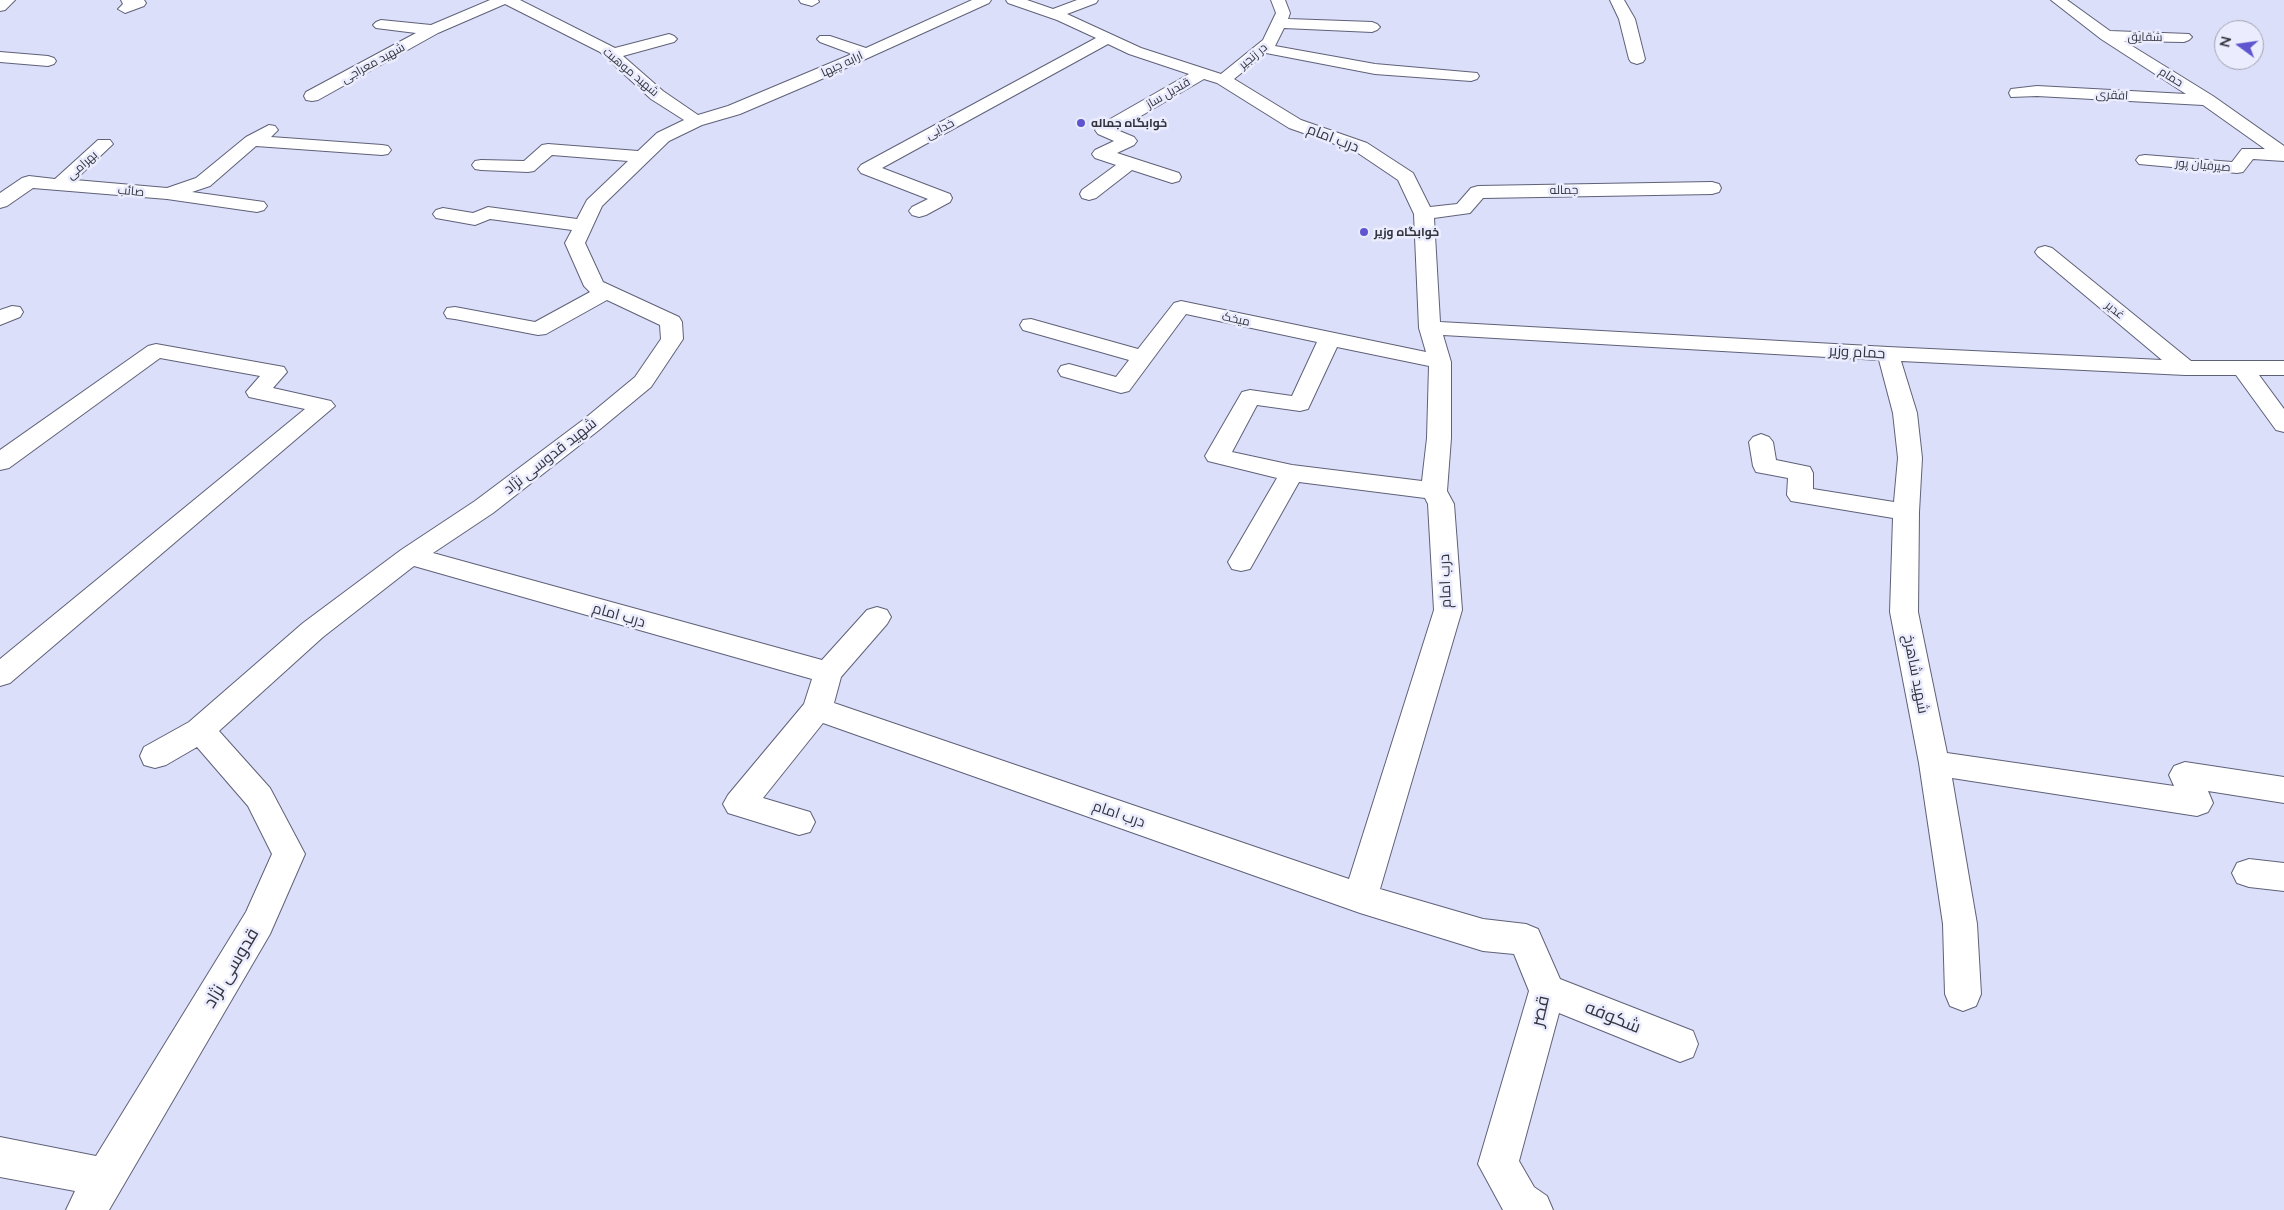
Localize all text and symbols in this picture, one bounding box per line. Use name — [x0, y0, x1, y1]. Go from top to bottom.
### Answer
north arrow — [2214, 20, 2264, 70]
street label: شقایق — [2127, 29, 2163, 45]
text: N — [2215, 34, 2234, 49]
street label: شهید معراجی — [339, 40, 407, 86]
street label: در زنجیر — [1236, 40, 1270, 72]
street label: شهید موهبت — [600, 45, 662, 99]
street label: ارابه چیها — [819, 48, 865, 80]
street label: حمام — [2156, 64, 2186, 90]
street label: قندیل ساز — [1143, 75, 1193, 111]
street label: افقری — [2095, 87, 2129, 103]
street label: خدایی — [923, 116, 957, 142]
place label: خوابگاه جماله — [1091, 116, 1167, 130]
marker: خوابگاه جماله — [1075, 117, 1087, 129]
street label: درب امام — [1304, 120, 1362, 156]
street label: بهرامی — [64, 148, 100, 182]
street label: صیرفیان پور — [2175, 155, 2231, 175]
street label: صائب — [117, 183, 145, 199]
street label: جماله — [1550, 183, 1578, 197]
place label: خوابگاه وزیر — [1374, 225, 1439, 239]
marker: خوابگاه وزیر — [1358, 226, 1370, 238]
street label: غدیر — [2103, 298, 2127, 322]
street label: میخک — [1221, 309, 1251, 329]
street label: حمام وزیر — [1828, 342, 1886, 362]
street label: شهید قدوسی نژاد — [500, 414, 600, 498]
street label: درب امام — [1435, 554, 1455, 608]
street label: درب امام — [590, 599, 648, 631]
street label: شهید شاهرخ — [1899, 633, 1933, 715]
street label: درب امام — [1090, 797, 1148, 831]
street label: قدوسی نژاد — [199, 924, 263, 1012]
street label: قصر — [1526, 993, 1554, 1029]
street label: شکوفه — [1582, 996, 1644, 1038]

